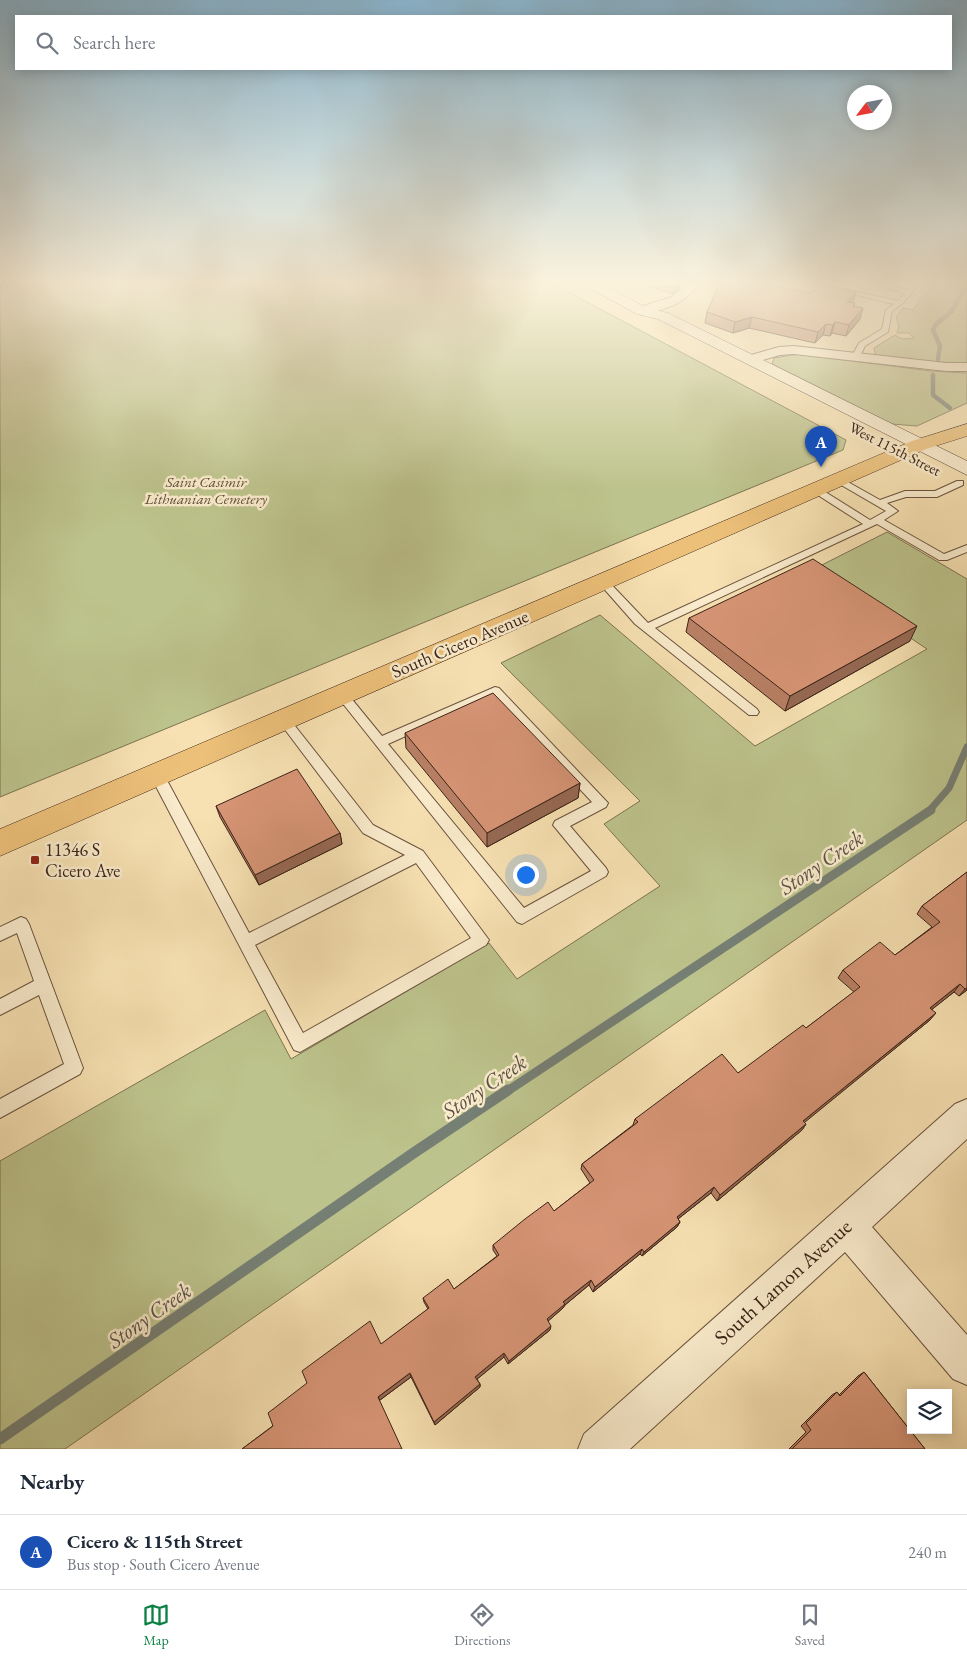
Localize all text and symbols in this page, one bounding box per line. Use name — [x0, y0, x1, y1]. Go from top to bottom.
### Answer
search box — [15, 15, 952, 70]
icon: search — [33, 29, 61, 57]
text: Search here — [73, 30, 155, 55]
north arrow — [847, 85, 892, 130]
street label: West 115th Street — [846, 417, 945, 480]
pin: A — [805, 426, 837, 467]
park label: Saint Casimir Lithuanian Cemetery — [144, 472, 267, 508]
street label: South Cicero Avenue — [388, 604, 532, 683]
water label: Stony Creek — [772, 823, 869, 902]
place label: 11346 S Cicero Ave — [45, 838, 120, 882]
marker: 11346 S Cicero Ave — [29, 854, 41, 866]
your location — [513, 862, 539, 888]
water label: Stony Creek — [435, 1047, 532, 1126]
street label: South Lamon Avenue — [708, 1213, 857, 1350]
water label: Stony Creek — [101, 1276, 197, 1355]
map controls — [907, 1389, 952, 1434]
button: layers — [907, 1389, 952, 1434]
text: Nearby — [20, 1468, 84, 1495]
text: Cicero & 115th Street — [67, 1529, 243, 1554]
text: A — [30, 1542, 42, 1563]
text: 240 m — [908, 1542, 947, 1563]
text: Bus stop · South Cicero Avenue — [67, 1554, 260, 1575]
tab: Map — [142, 1601, 170, 1649]
tab: Directions — [454, 1601, 511, 1649]
tab: Saved — [795, 1601, 825, 1649]

